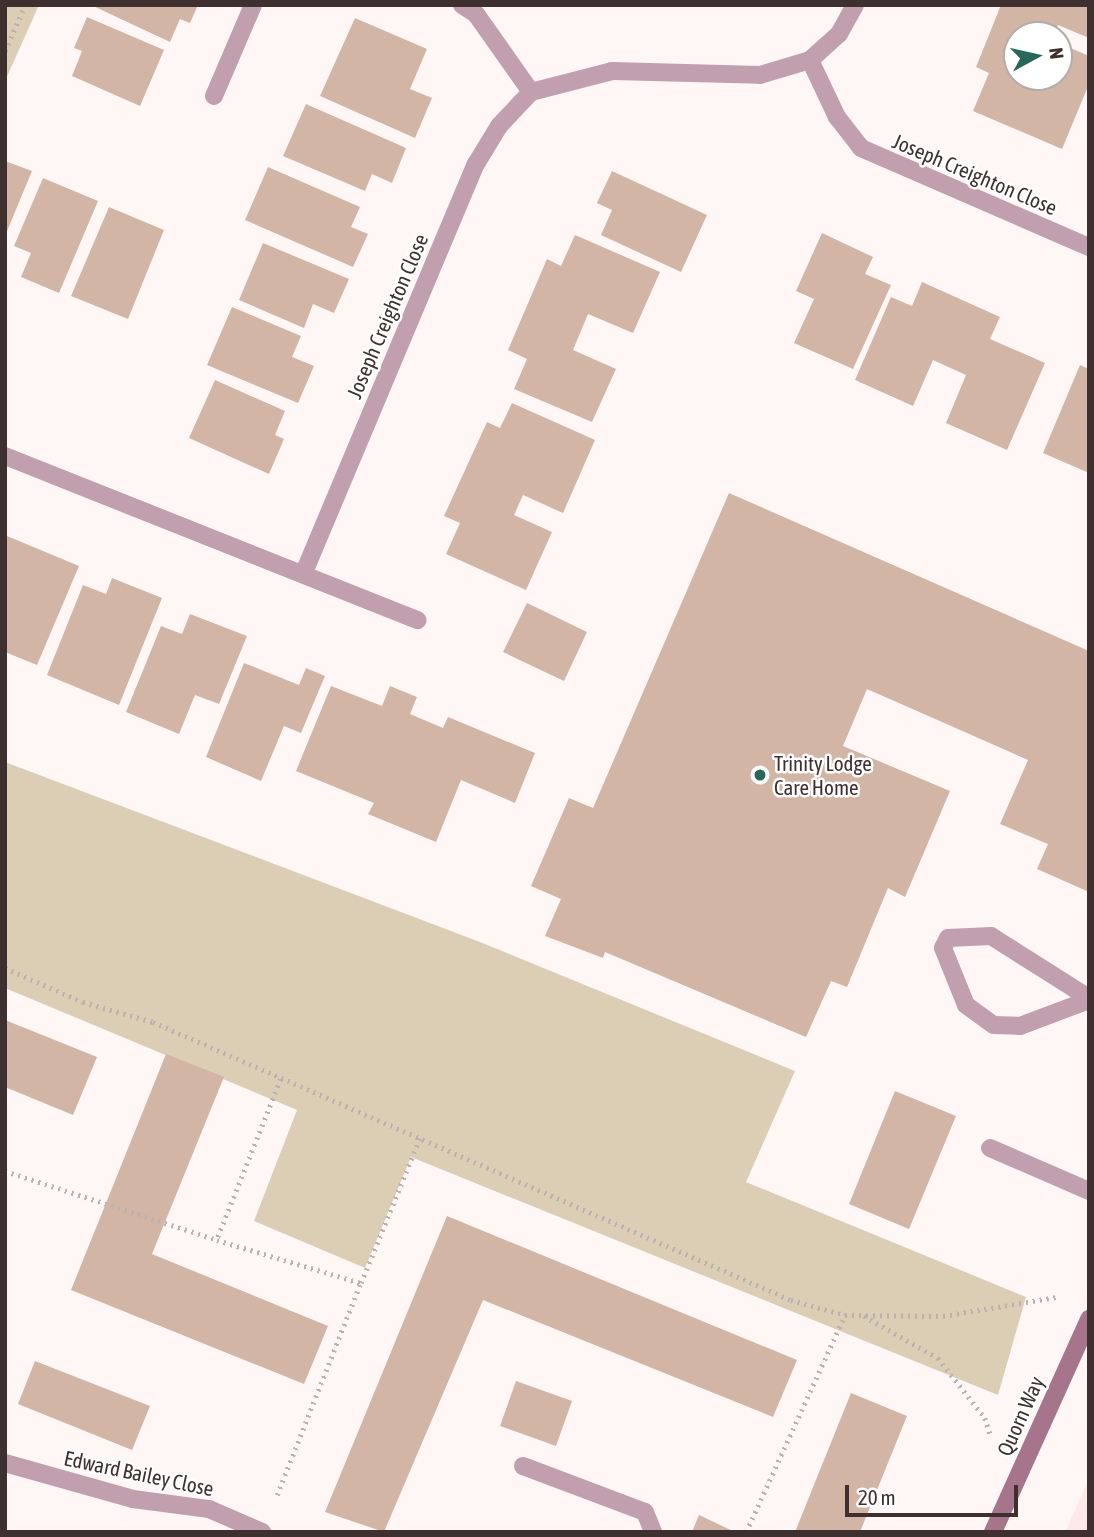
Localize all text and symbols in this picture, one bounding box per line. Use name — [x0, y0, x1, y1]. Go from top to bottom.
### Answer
north arrow — [1003, 21, 1073, 91]
text: N — [1045, 46, 1068, 60]
street label: Joseph Creighton Close — [889, 128, 1061, 220]
street label: Joseph Creighton Close — [341, 230, 433, 402]
place label: Trinity Lodge Care Home — [774, 750, 872, 800]
marker: Trinity Lodge Care Home — [752, 767, 768, 783]
street label: Quorn Way — [991, 1372, 1049, 1460]
street label: Edward Bailey Close — [62, 1445, 216, 1501]
scale bar — [849, 1470, 1022, 1514]
text: 20 m — [858, 1485, 896, 1509]

